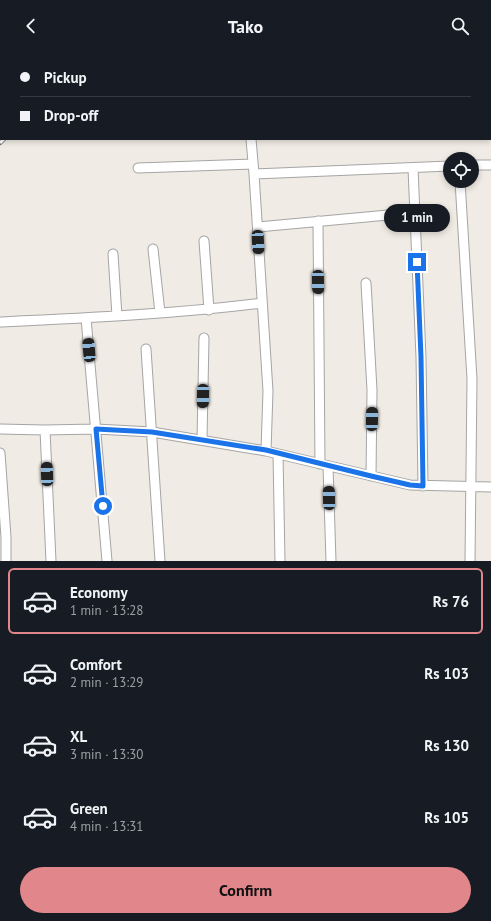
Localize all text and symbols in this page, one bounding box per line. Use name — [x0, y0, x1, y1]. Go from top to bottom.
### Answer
icon: back — [20, 15, 42, 37]
text: Tako — [228, 15, 263, 38]
icon: search — [449, 15, 471, 37]
text: Pickup — [44, 68, 87, 87]
text: Drop-off — [44, 106, 98, 125]
map controls — [443, 152, 479, 188]
button: locate — [443, 152, 479, 188]
callout: 1 min — [384, 204, 450, 232]
text: 1 min — [401, 209, 433, 226]
car — [251, 230, 265, 254]
route end — [408, 253, 426, 271]
car — [312, 270, 324, 294]
car — [82, 338, 96, 362]
car — [197, 384, 209, 408]
car — [366, 407, 378, 431]
car — [41, 462, 53, 486]
car — [323, 486, 335, 510]
route start — [94, 497, 112, 515]
icon: car — [22, 583, 58, 619]
text: Economy — [70, 583, 128, 602]
text: Rs 76 — [433, 592, 469, 611]
text: 1 min · 13:28 — [70, 602, 143, 619]
icon: car — [22, 655, 58, 691]
text: Comfort — [70, 655, 122, 674]
text: Rs 103 — [424, 664, 469, 683]
text: 2 min · 13:29 — [70, 674, 143, 691]
icon: car — [22, 727, 58, 763]
text: XL — [70, 727, 87, 746]
text: Rs 130 — [424, 736, 469, 755]
text: 3 min · 13:30 — [70, 746, 143, 763]
icon: car — [22, 799, 58, 835]
text: Green — [70, 799, 108, 818]
text: Rs 105 — [424, 808, 469, 827]
text: 4 min · 13:31 — [70, 818, 143, 835]
button: Confirm — [20, 867, 471, 913]

